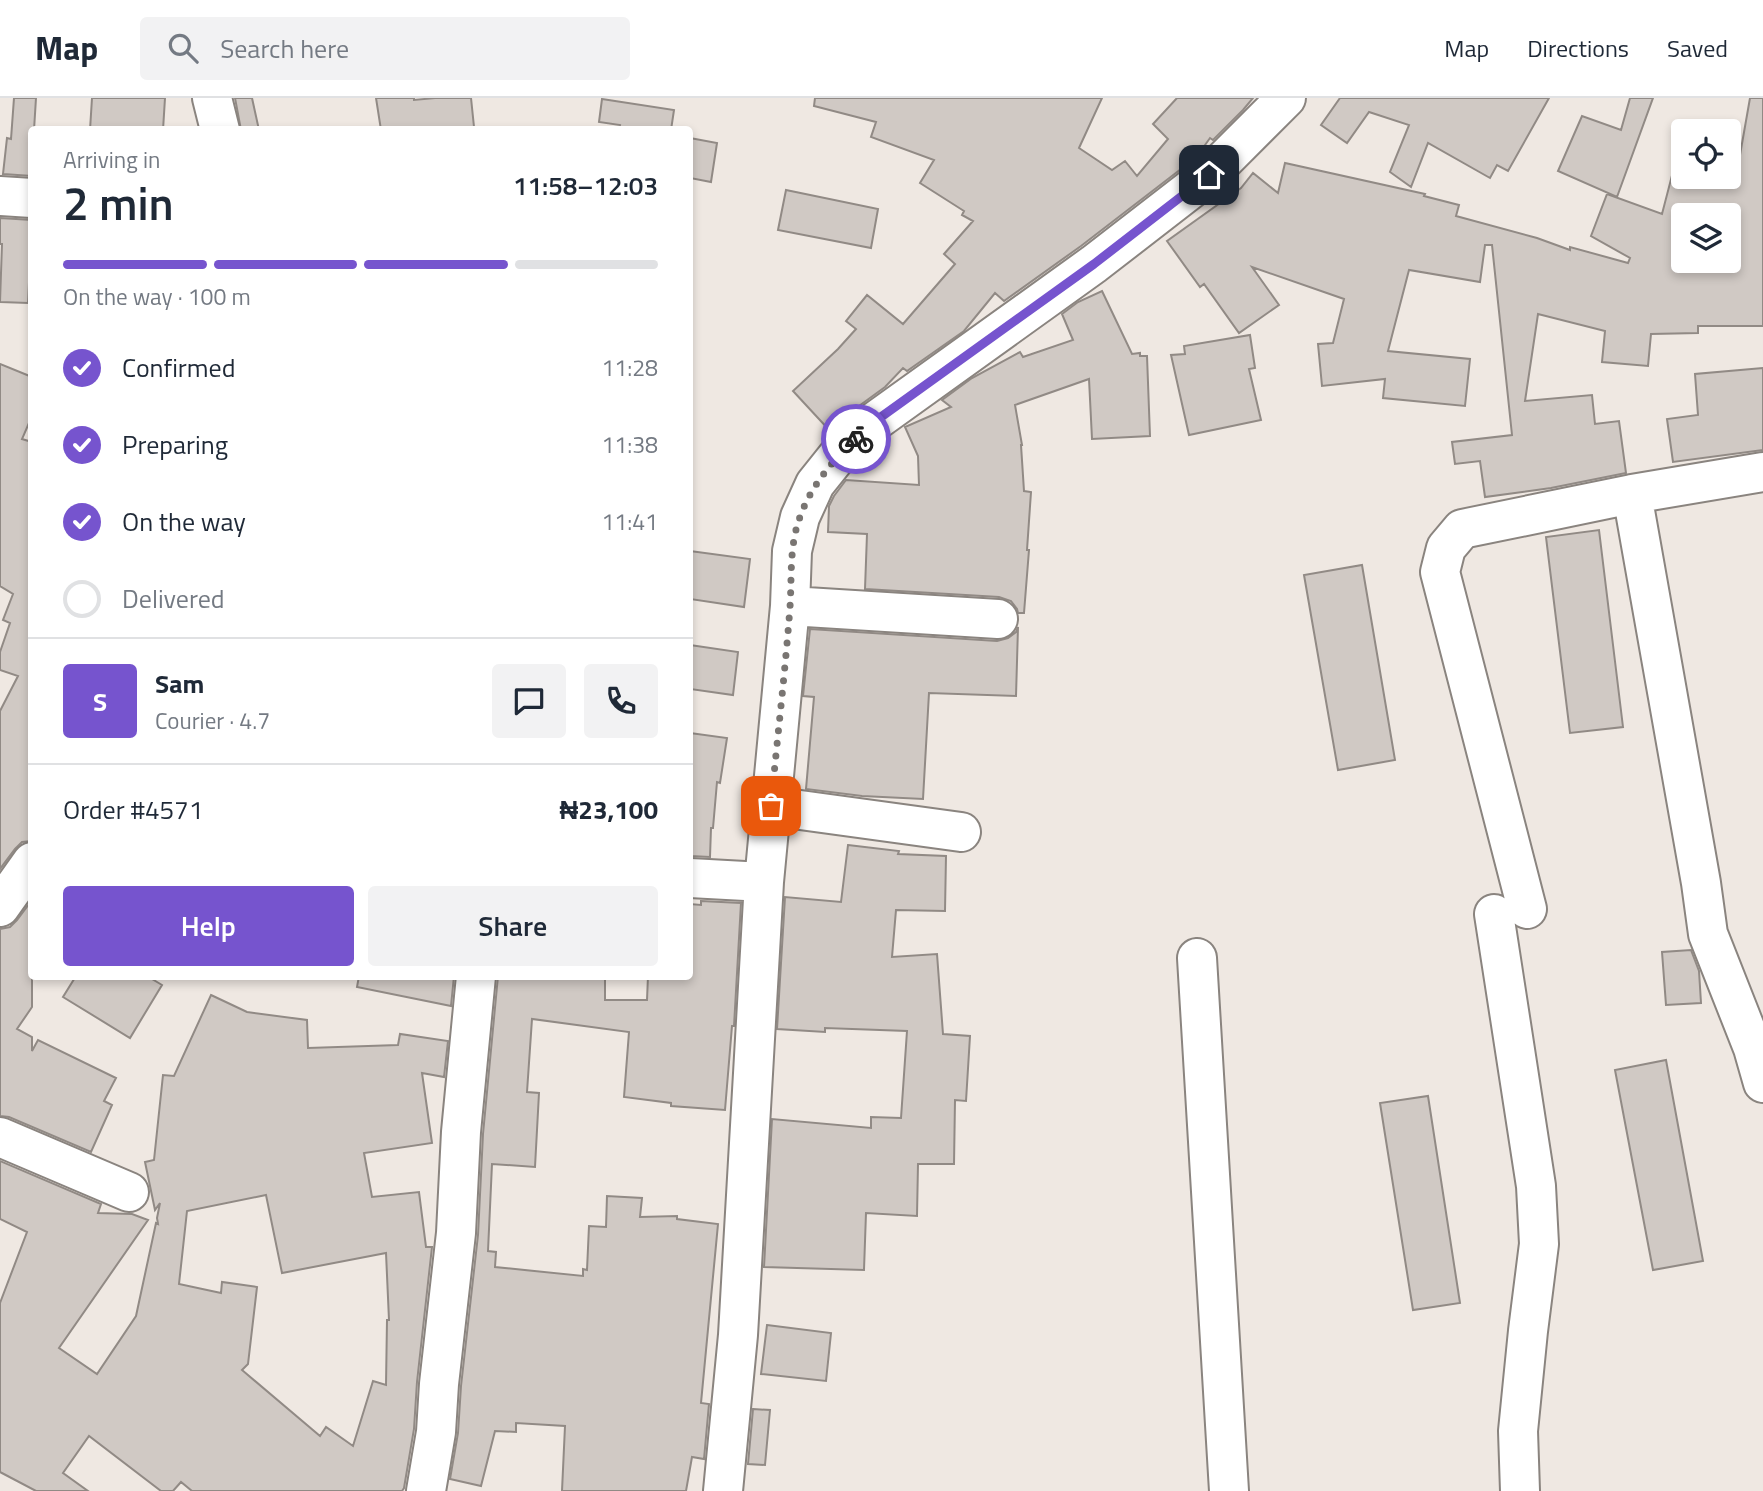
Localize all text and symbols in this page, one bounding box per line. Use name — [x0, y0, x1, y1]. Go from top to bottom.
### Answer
search box — [140, 17, 630, 80]
text: Map — [35, 23, 98, 73]
icon: search — [164, 29, 202, 67]
text: Search here — [220, 29, 349, 68]
text: Map — [1444, 30, 1489, 66]
text: Directions — [1527, 30, 1629, 66]
text: Saved — [1667, 30, 1728, 66]
map controls — [1671, 119, 1741, 273]
button: locate — [1671, 119, 1741, 189]
text: Arriving in — [63, 142, 160, 177]
pin — [1179, 145, 1239, 205]
icon: home — [1190, 156, 1228, 194]
text: 11:58–12:03 — [513, 166, 658, 205]
text: 2 min — [63, 168, 174, 238]
button: layers — [1671, 203, 1741, 273]
text: On the way · 100 m — [63, 279, 251, 314]
text: Confirmed — [122, 348, 236, 387]
icon: check — [63, 349, 101, 387]
text: 11:28 — [601, 350, 658, 385]
courier — [821, 404, 891, 474]
icon: bike — [837, 420, 875, 458]
text: Preparing — [122, 425, 228, 464]
icon: check — [63, 426, 101, 464]
text: 11:38 — [601, 427, 658, 462]
text: On the way — [122, 502, 246, 541]
icon: check — [63, 503, 101, 541]
text: 11:41 — [601, 504, 658, 539]
text: Delivered — [122, 579, 225, 618]
text: Sam — [155, 664, 204, 703]
button: chat — [492, 664, 566, 738]
button: phone — [584, 664, 658, 738]
text: S — [93, 682, 107, 721]
text: Courier · 4.7 — [155, 703, 270, 738]
pin — [741, 776, 801, 836]
icon: bag — [752, 787, 790, 825]
text: Order #4571 — [63, 790, 203, 829]
text: ₦23,100 — [560, 790, 658, 829]
button: Help — [63, 886, 354, 966]
button: Share — [368, 886, 658, 966]

